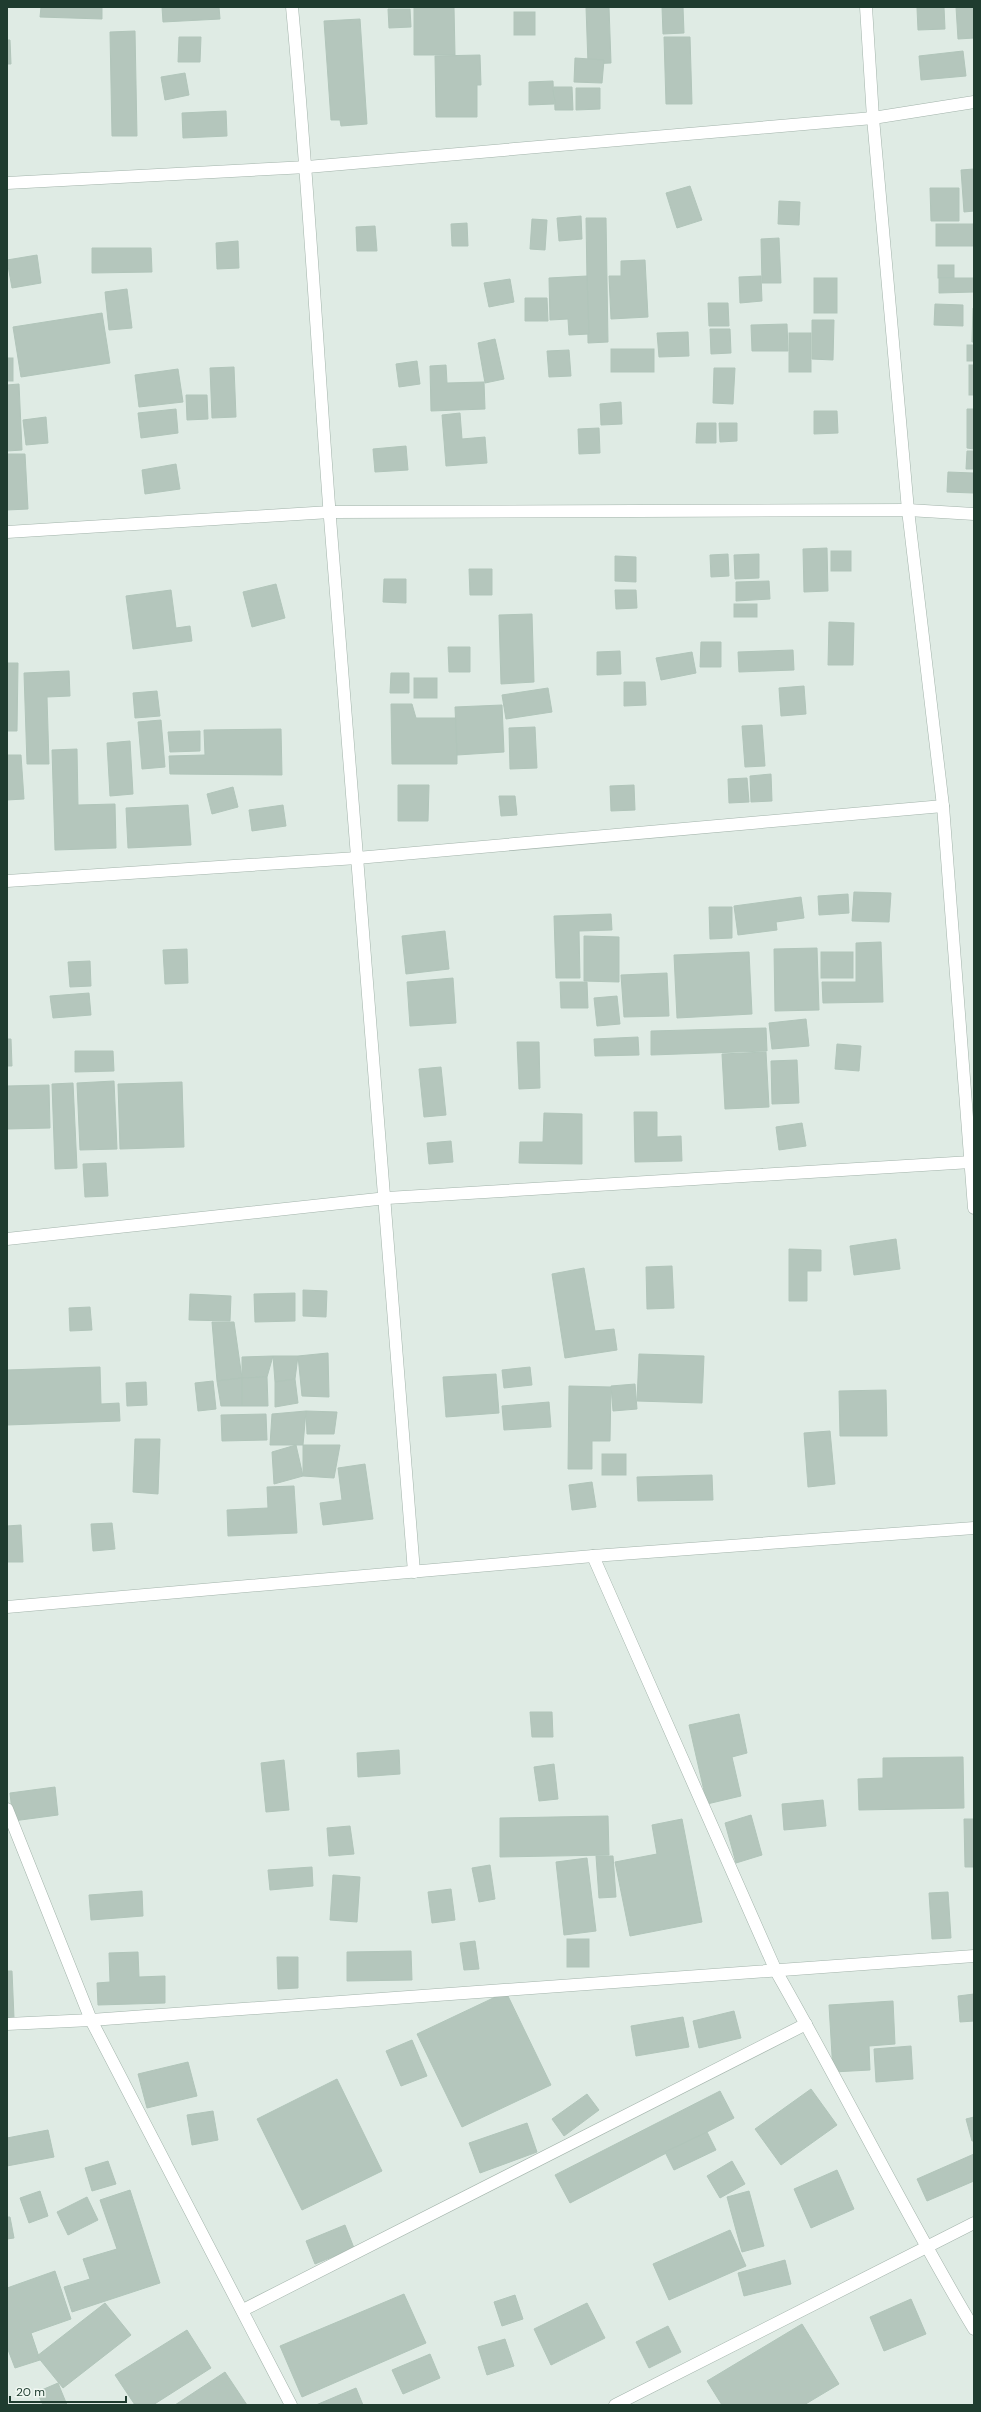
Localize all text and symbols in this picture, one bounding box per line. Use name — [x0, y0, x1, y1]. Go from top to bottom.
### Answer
scale bar — [10, 2378, 126, 2404]
text: 20 m — [16, 2384, 45, 2400]

